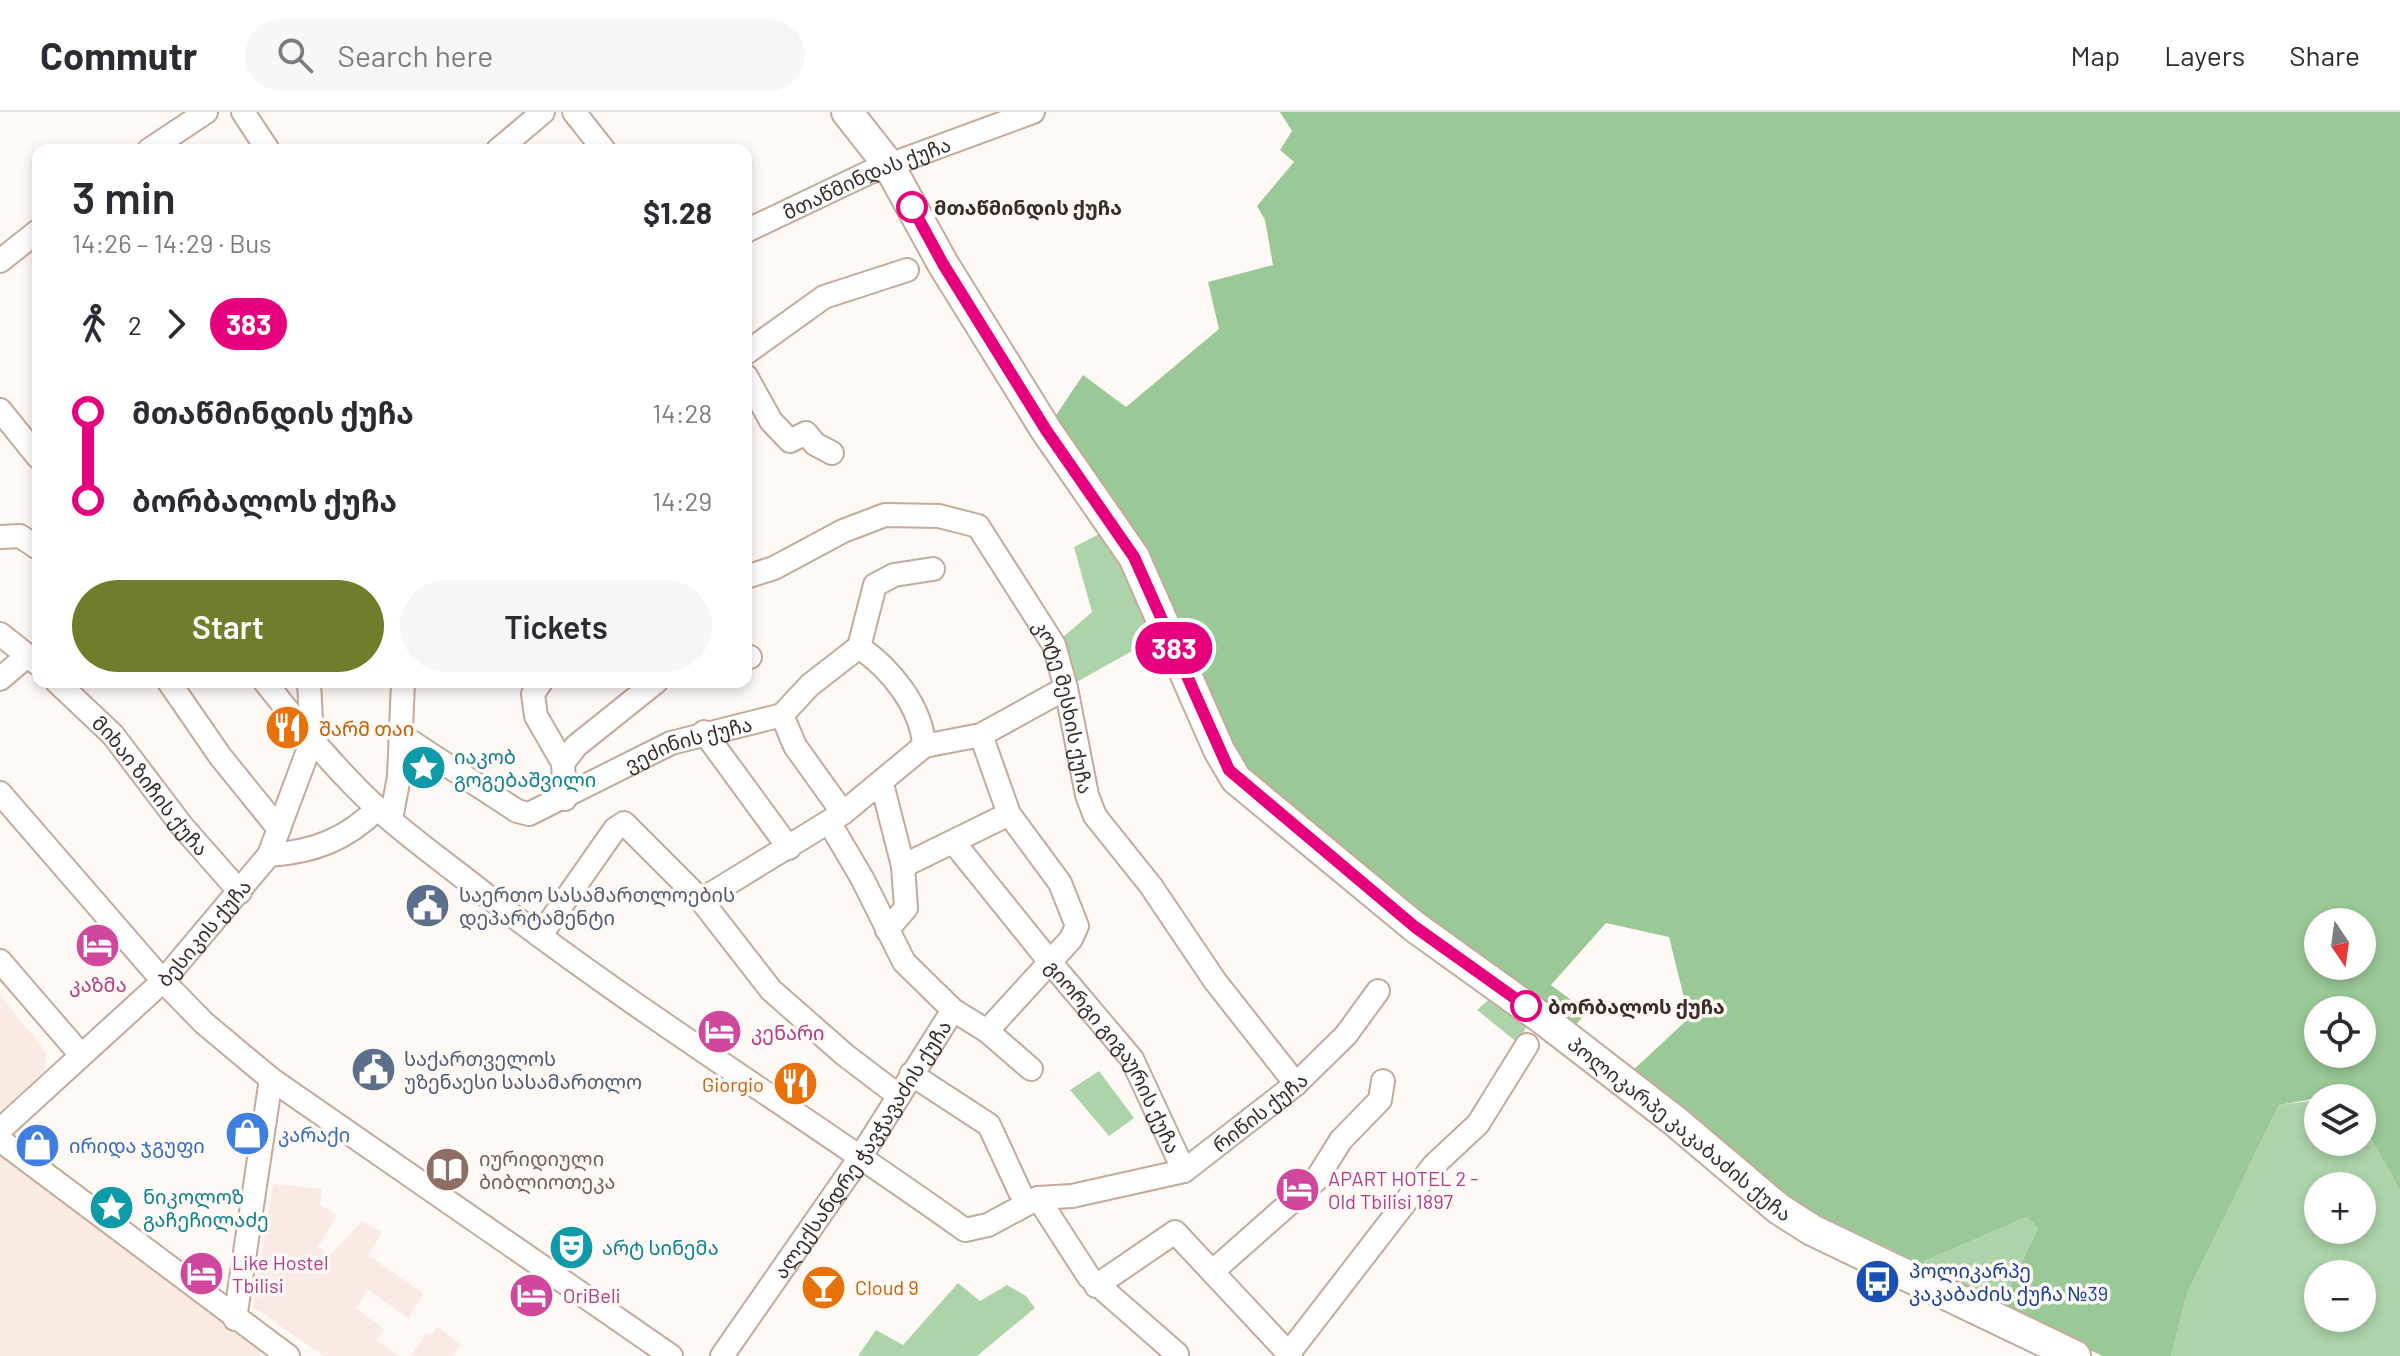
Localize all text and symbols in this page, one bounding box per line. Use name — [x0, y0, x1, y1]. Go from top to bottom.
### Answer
search box — [245, 19, 805, 91]
text: Commutr — [40, 32, 197, 78]
icon: search — [273, 33, 317, 77]
text: Search here — [337, 37, 493, 73]
text: Map — [2070, 38, 2120, 72]
text: Layers — [2164, 38, 2245, 72]
text: Share — [2289, 38, 2360, 72]
street label: მთაწმინდას ქუჩა — [779, 131, 954, 224]
text: 3 min — [72, 170, 176, 223]
marker: მთაწმინდის ქუჩა — [897, 192, 927, 222]
text: $1.28 — [643, 194, 712, 230]
place label: მთაწმინდის ქუჩა — [934, 195, 1122, 221]
text: 14:26 – 14:29 · Bus — [72, 227, 272, 258]
icon: walk — [72, 302, 116, 346]
icon: forward — [154, 302, 198, 346]
text: 383 — [226, 307, 271, 341]
text: 2 — [128, 309, 142, 340]
text: მთაწმინდის ქუჩა — [132, 394, 414, 430]
text: 14:28 — [652, 397, 712, 428]
text: ბორბალოს ქუჩა — [132, 482, 397, 518]
text: 14:29 — [652, 485, 712, 516]
button: Start — [72, 580, 384, 672]
button: Tickets — [400, 580, 712, 672]
street label: კოტე მესხის ქუჩა — [1028, 615, 1098, 796]
line badge: 383 — [1128, 622, 1220, 674]
text: 383 — [1151, 631, 1197, 665]
restaurant icon: შარმ თაი — [264, 704, 312, 752]
street label: მიხაი ზიჩის ქუჩა — [88, 710, 214, 860]
street label: ვეძინის ქუჩა — [620, 711, 754, 777]
place label: შარმ თაი — [319, 716, 414, 740]
place icon: იაკობ გოგებაშვილი — [399, 744, 447, 792]
place label: იაკობ გოგებაშვილი — [454, 744, 596, 793]
street label: ბესიკის ქუჩა — [152, 874, 256, 991]
public building icon: საერთო სასამართლოების დეპარტამენტი — [404, 881, 452, 929]
place label: საერთო სასამართლოების დეპარტამენტი — [459, 882, 735, 931]
north arrow — [2304, 908, 2376, 980]
map controls — [2304, 908, 2376, 1332]
hotel icon: კაზმა — [74, 921, 122, 969]
street label: გიორგი გიგაურის ქუჩა — [1040, 954, 1186, 1157]
place label: კაზმა — [69, 972, 127, 997]
marker: ბორბალოს ქუჩა — [1511, 991, 1541, 1021]
place label: ბორბალოს ქუჩა — [1548, 994, 1725, 1019]
button: locate — [2304, 996, 2376, 1068]
hotel icon: კენარი — [696, 1008, 744, 1056]
street label: ალექსანდრე ჭავჭავაძის ქუჩა — [768, 1015, 956, 1283]
place label: კენარი — [751, 1020, 824, 1045]
street label: პოლიკარპე კაკაბაძის ქუჩა — [1564, 1031, 1796, 1226]
public building icon: საქართველოს უზენაესი სასამართლო — [349, 1046, 397, 1094]
place label: საქართველოს უზენაესი სასამართლო — [404, 1046, 642, 1095]
restaurant icon: Giorgio — [771, 1060, 819, 1108]
street label: რიწის ქუჩა — [1207, 1068, 1312, 1157]
place label: Giorgio — [702, 1072, 764, 1096]
button: layers — [2304, 1084, 2376, 1156]
shop icon: კარაქი — [223, 1110, 271, 1158]
shop icon: ირიდა ჯგუფი — [14, 1121, 62, 1169]
place label: კარაქი — [278, 1122, 350, 1147]
place label: ირიდა ჯგუფი — [69, 1133, 205, 1159]
library icon: იურიდიული ბიბლიოთეკა — [424, 1145, 472, 1193]
place label: იურიდიული ბიბლიოთეკა — [479, 1146, 616, 1195]
hotel icon: APART HOTEL 2 - Old Tbilisi 1897 — [1273, 1165, 1321, 1213]
place label: APART HOTEL 2 - Old Tbilisi 1897 — [1328, 1166, 1478, 1213]
button: + — [2304, 1172, 2376, 1244]
place icon: ნიკოლოზ გაჩეჩილაძე — [88, 1184, 136, 1232]
place label: ნიკოლოზ გაჩეჩილაძე — [143, 1184, 269, 1233]
theatre icon: არტ სინემა — [547, 1223, 595, 1271]
place label: არტ სინემა — [602, 1235, 719, 1260]
hotel icon: Like Hostel Tbilisi — [177, 1249, 225, 1297]
place label: Like Hostel Tbilisi — [232, 1250, 329, 1297]
bus stop icon: პოლიკარპე კაკაბაძის ქუჩა №39 — [1854, 1258, 1902, 1306]
place label: პოლიკარპე კაკაბაძის ქუჩა №39 — [1909, 1258, 2108, 1306]
button: − — [2304, 1260, 2376, 1332]
bar icon: Cloud 9 — [800, 1263, 848, 1311]
hotel icon: OriBeli — [508, 1271, 556, 1319]
place label: Cloud 9 — [855, 1275, 919, 1299]
place label: OriBeli — [563, 1283, 621, 1307]

